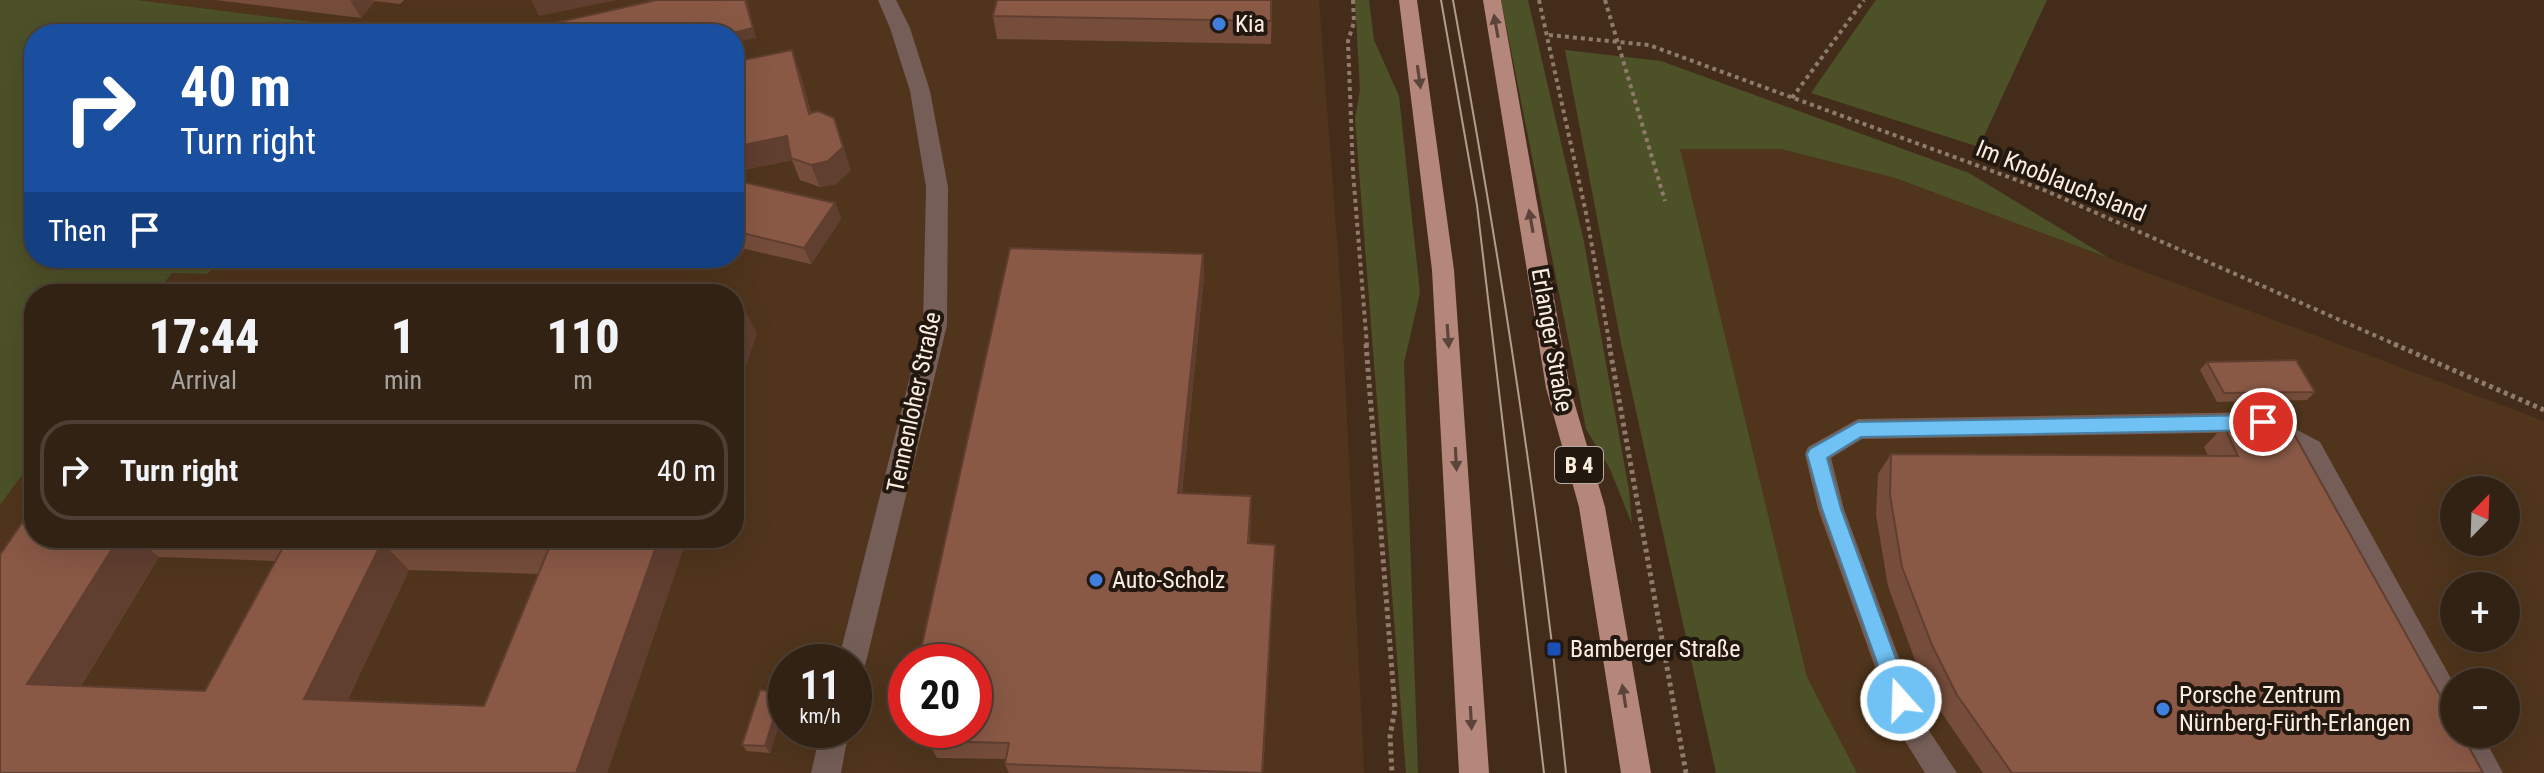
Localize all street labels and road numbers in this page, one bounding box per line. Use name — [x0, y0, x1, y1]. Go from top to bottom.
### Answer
street label: Im Knoblauchsland — [1972, 134, 2150, 228]
street label: Erlanger Straße — [1526, 266, 1578, 414]
street label: Tennenloher Straße — [881, 309, 947, 495]
road number: B 4 — [1555, 447, 1603, 483]

